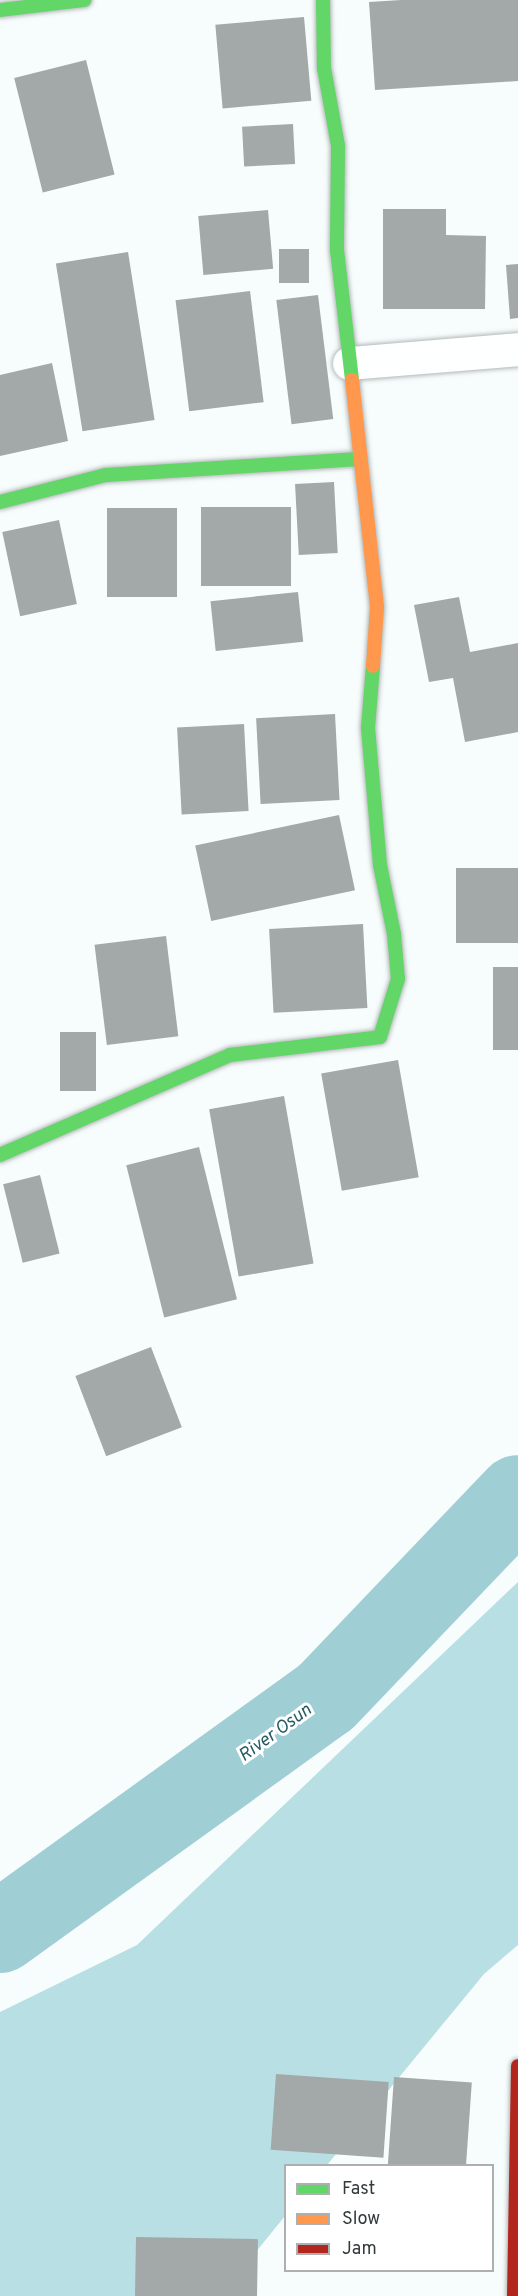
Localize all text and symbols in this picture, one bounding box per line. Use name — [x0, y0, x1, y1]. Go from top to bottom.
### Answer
water label: River Osun — [235, 1700, 317, 1768]
legend — [284, 2164, 494, 2272]
text: Fast — [342, 2178, 375, 2201]
text: Slow — [342, 2208, 380, 2231]
text: Jam — [342, 2238, 377, 2261]

